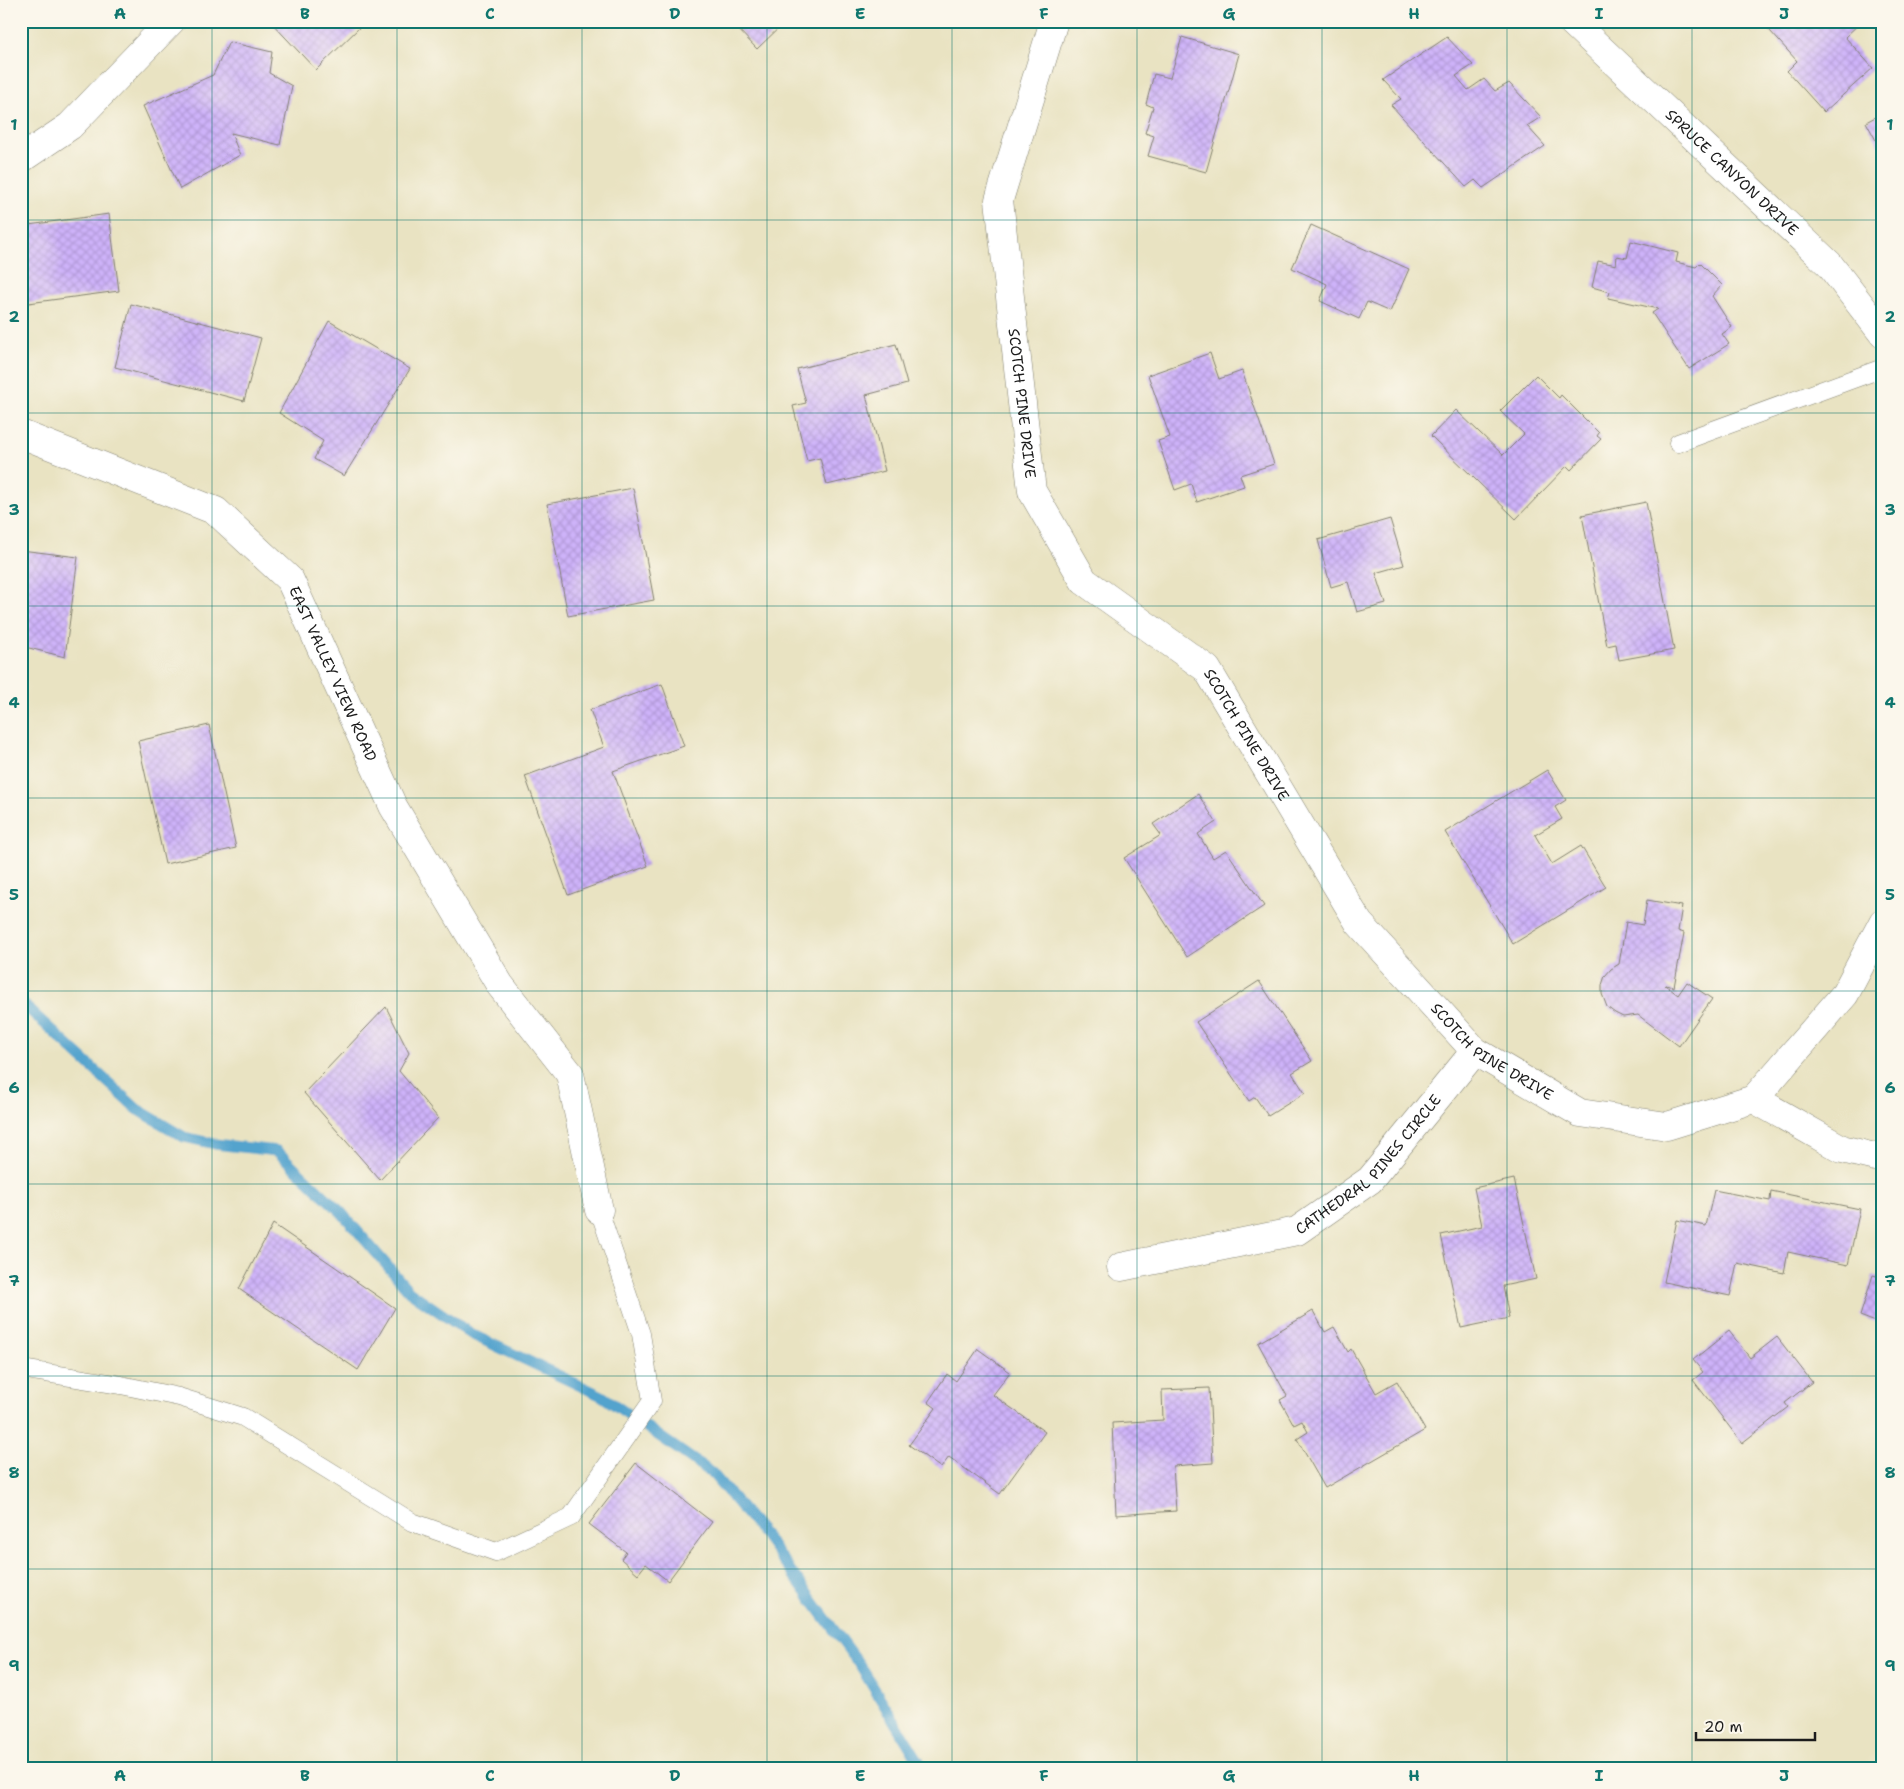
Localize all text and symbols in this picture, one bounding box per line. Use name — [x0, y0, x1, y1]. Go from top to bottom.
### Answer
text: A — [114, 3, 126, 24]
text: B — [300, 3, 310, 24]
text: C — [485, 3, 495, 24]
text: D — [669, 3, 681, 24]
text: E — [855, 3, 865, 24]
text: F — [1039, 3, 1049, 24]
text: G — [1223, 3, 1236, 24]
text: H — [1408, 3, 1420, 24]
text: I — [1595, 3, 1604, 24]
text: J — [1779, 3, 1789, 24]
street label: SPRUCE CANYON DRIVE — [1661, 105, 1803, 240]
text: 1 — [10, 114, 18, 135]
text: 1 — [1886, 114, 1894, 135]
text: 2 — [8, 306, 20, 327]
text: 2 — [1884, 306, 1896, 327]
street label: SCOTCH PINE DRIVE — [1004, 327, 1041, 479]
text: 3 — [8, 499, 20, 520]
text: 3 — [1884, 499, 1896, 520]
street label: EAST VALLEY VIEW ROAD — [284, 583, 381, 765]
street label: SCOTCH PINE DRIVE — [1199, 665, 1294, 805]
text: 4 — [8, 692, 20, 713]
text: 4 — [1884, 692, 1896, 713]
text: 5 — [9, 884, 19, 905]
text: 5 — [1885, 884, 1895, 905]
street label: SCOTCH PINE DRIVE — [1426, 999, 1557, 1105]
text: 6 — [8, 1077, 20, 1098]
text: 6 — [1884, 1077, 1896, 1098]
street label: CATHEDRAL PINES CIRCLE — [1291, 1090, 1446, 1239]
text: 7 — [8, 1270, 20, 1291]
text: 7 — [1884, 1270, 1896, 1291]
text: 8 — [8, 1462, 20, 1483]
text: 8 — [1884, 1462, 1896, 1483]
text: 9 — [8, 1655, 20, 1676]
text: 9 — [1884, 1655, 1896, 1676]
scale bar — [1696, 1709, 1815, 1741]
text: 20 m — [1704, 1717, 1743, 1737]
text: A — [114, 1765, 126, 1786]
text: B — [300, 1765, 310, 1786]
text: C — [485, 1765, 495, 1786]
text: D — [669, 1765, 681, 1786]
text: E — [855, 1765, 865, 1786]
text: F — [1039, 1765, 1049, 1786]
text: G — [1223, 1765, 1236, 1786]
text: H — [1408, 1765, 1420, 1786]
text: I — [1595, 1765, 1604, 1786]
text: J — [1779, 1765, 1789, 1786]

